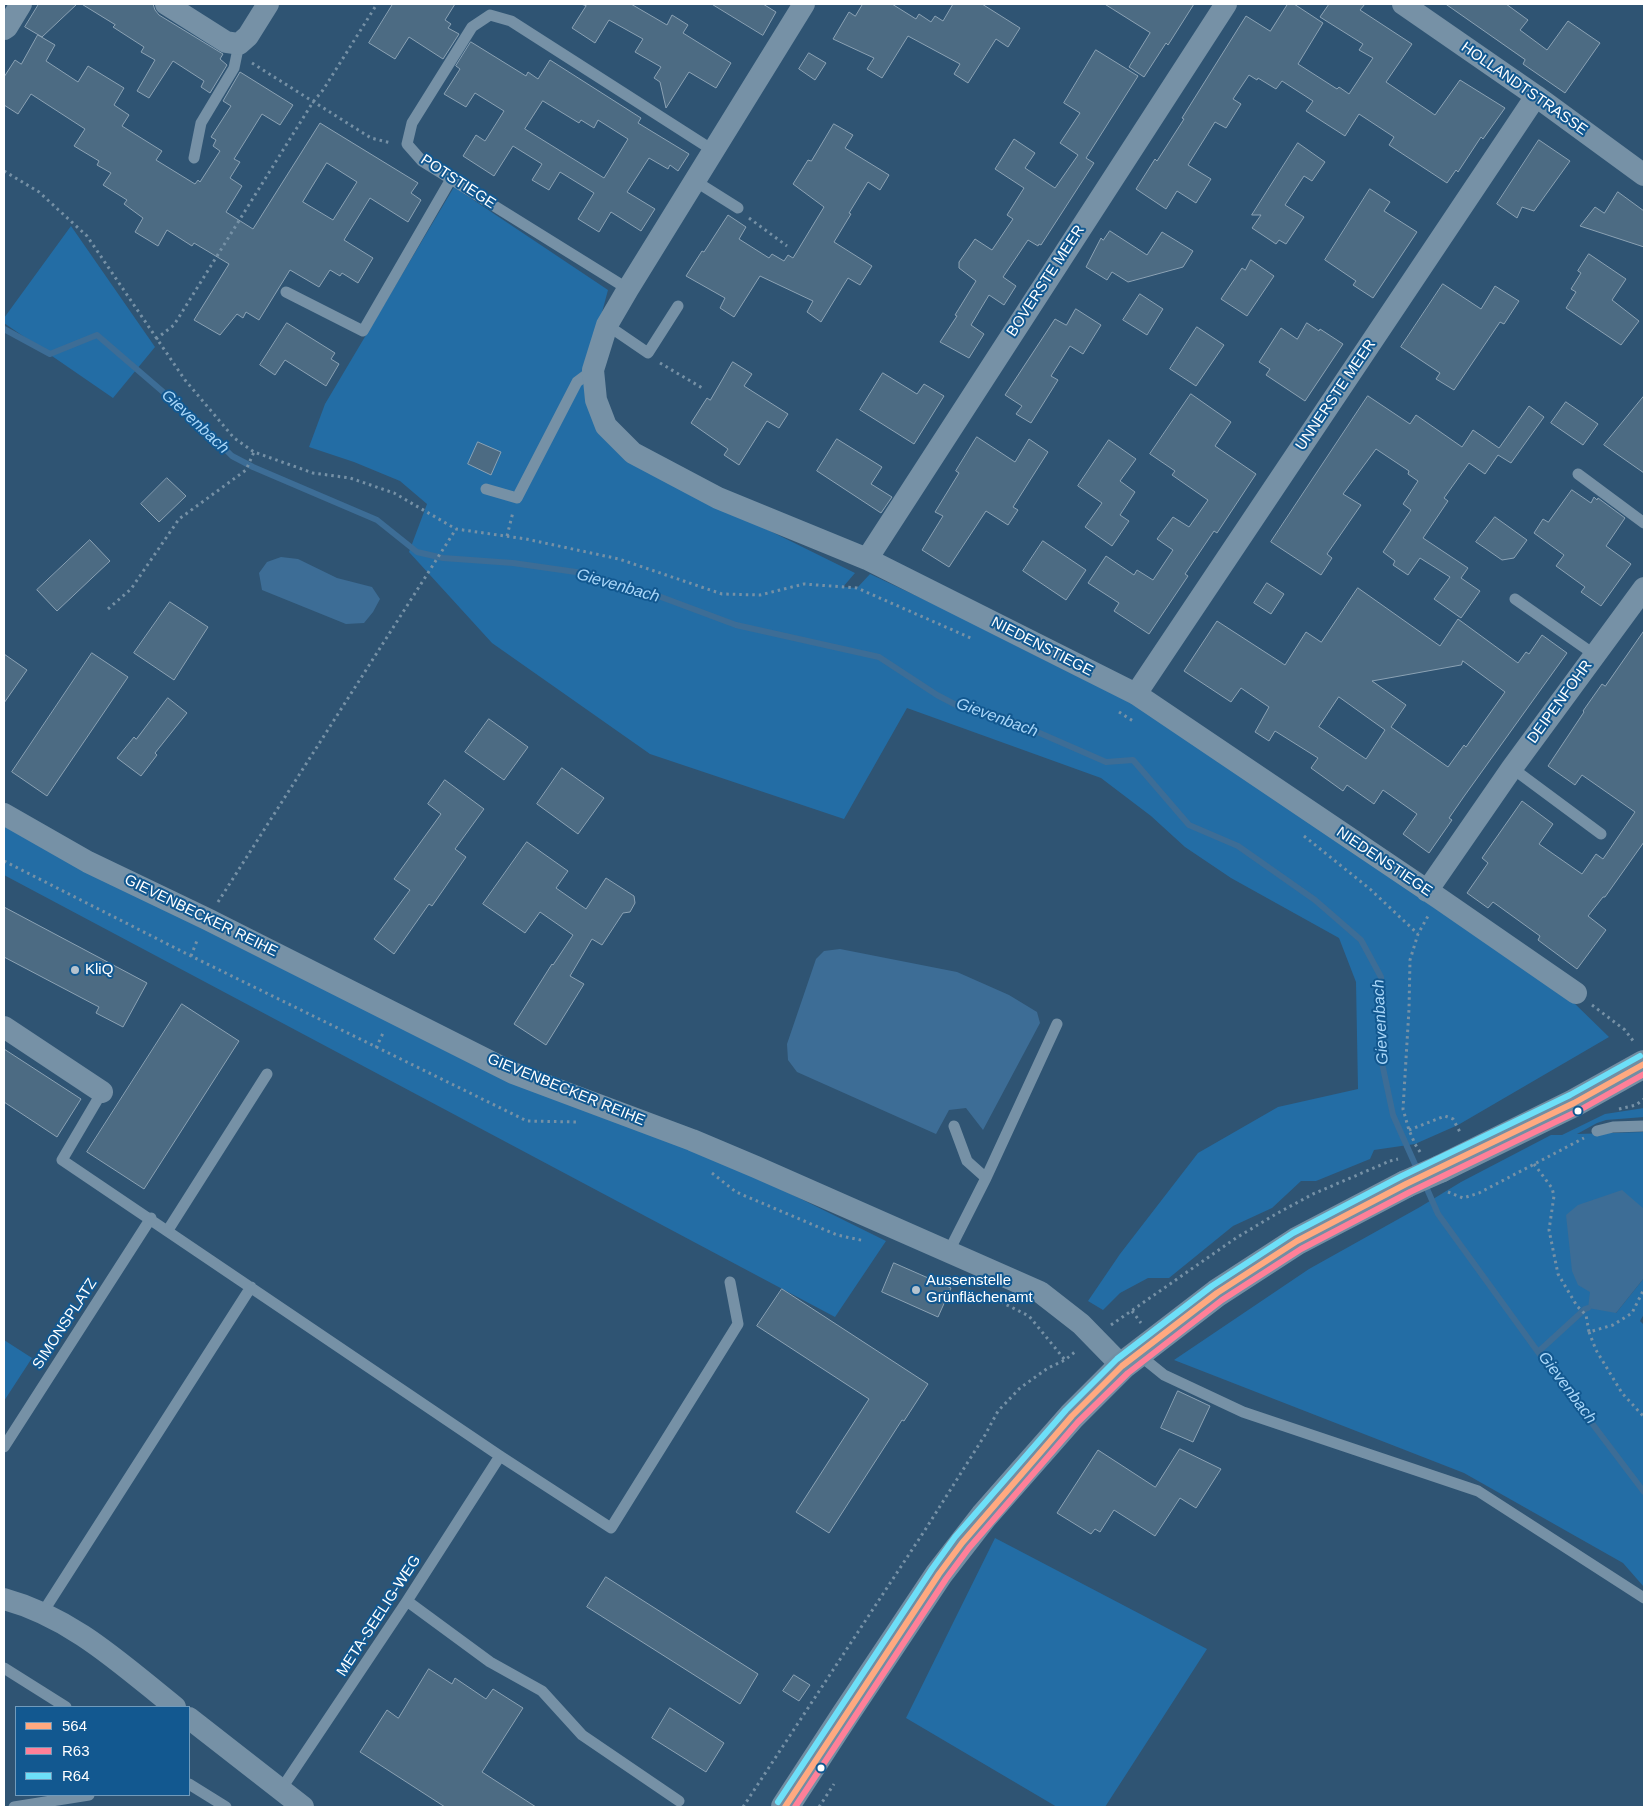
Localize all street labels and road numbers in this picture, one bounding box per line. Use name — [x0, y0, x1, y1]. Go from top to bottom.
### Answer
street label: HOLLANDTSTRASSE — [1457, 39, 1591, 139]
street label: POTSTIEGE — [417, 151, 499, 213]
street label: BOVERSTE MEER — [1003, 222, 1089, 340]
street label: UNNERSTE MEER — [1292, 336, 1380, 454]
street label: NIEDENSTIEGE — [988, 614, 1096, 680]
street label: DEIPENFOHR — [1524, 657, 1596, 747]
street label: NIEDENSTIEGE — [1333, 823, 1435, 901]
street label: GIEVENBECKER REIHE — [121, 871, 281, 961]
street label: GIEVENBECKER REIHE — [485, 1050, 647, 1130]
street label: SIMONSPLATZ — [29, 1275, 101, 1373]
street label: META-SEELIG-WEG — [333, 1552, 425, 1680]

